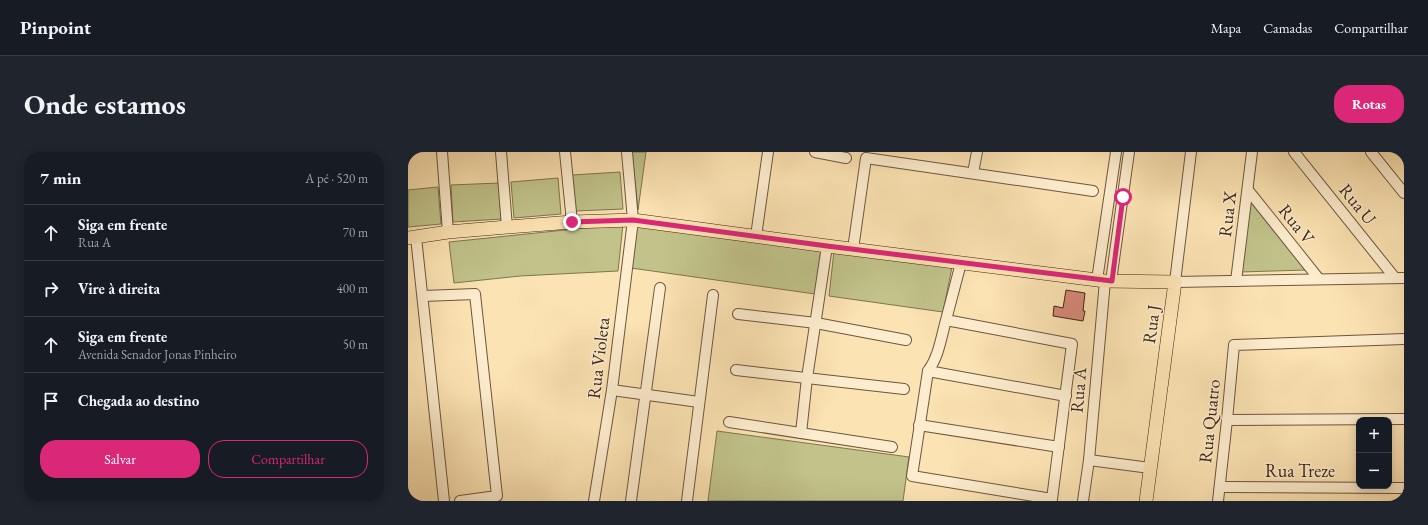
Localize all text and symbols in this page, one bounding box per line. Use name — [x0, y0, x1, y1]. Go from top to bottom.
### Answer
text: Pinpoint — [20, 15, 91, 40]
text: Mapa — [1211, 19, 1241, 37]
text: Camadas — [1263, 19, 1312, 37]
text: Compartilhar — [1334, 19, 1408, 37]
button: Rotas — [1334, 85, 1404, 123]
text: Onde estamos — [24, 86, 186, 122]
text: 7 min — [40, 167, 81, 189]
text: A pé · 520 m — [305, 170, 368, 187]
street label: Rua U — [1334, 179, 1382, 230]
route start — [1114, 188, 1132, 206]
street label: Rua X — [1213, 190, 1241, 238]
street label: Rua V — [1274, 199, 1321, 250]
route end — [563, 213, 581, 231]
text: Siga em frente — [78, 215, 167, 234]
icon: ahead — [40, 222, 62, 244]
text: 70 m — [343, 224, 368, 241]
text: Rua A — [78, 234, 111, 251]
icon: right — [40, 278, 62, 300]
text: Vire à direita — [78, 279, 160, 298]
text: 400 m — [337, 280, 368, 297]
street label: Rua J — [1137, 303, 1165, 345]
street label: Rua Violeta — [582, 315, 615, 400]
text: Siga em frente — [78, 327, 167, 346]
icon: ahead — [40, 334, 62, 356]
text: 50 m — [343, 336, 368, 353]
text: Avenida Senador Jonas Pinheiro — [78, 346, 237, 363]
street label: Rua A — [1065, 366, 1091, 414]
street label: Rua Quatro — [1193, 378, 1225, 464]
icon: arrive — [40, 390, 62, 412]
text: Chegada ao destino — [78, 391, 199, 410]
map controls — [1356, 417, 1392, 489]
button: + — [1356, 417, 1392, 453]
button: Salvar — [40, 440, 200, 478]
button: Compartilhar — [208, 440, 368, 478]
button: − — [1356, 453, 1392, 489]
street label: Rua Treze — [1265, 459, 1335, 482]

